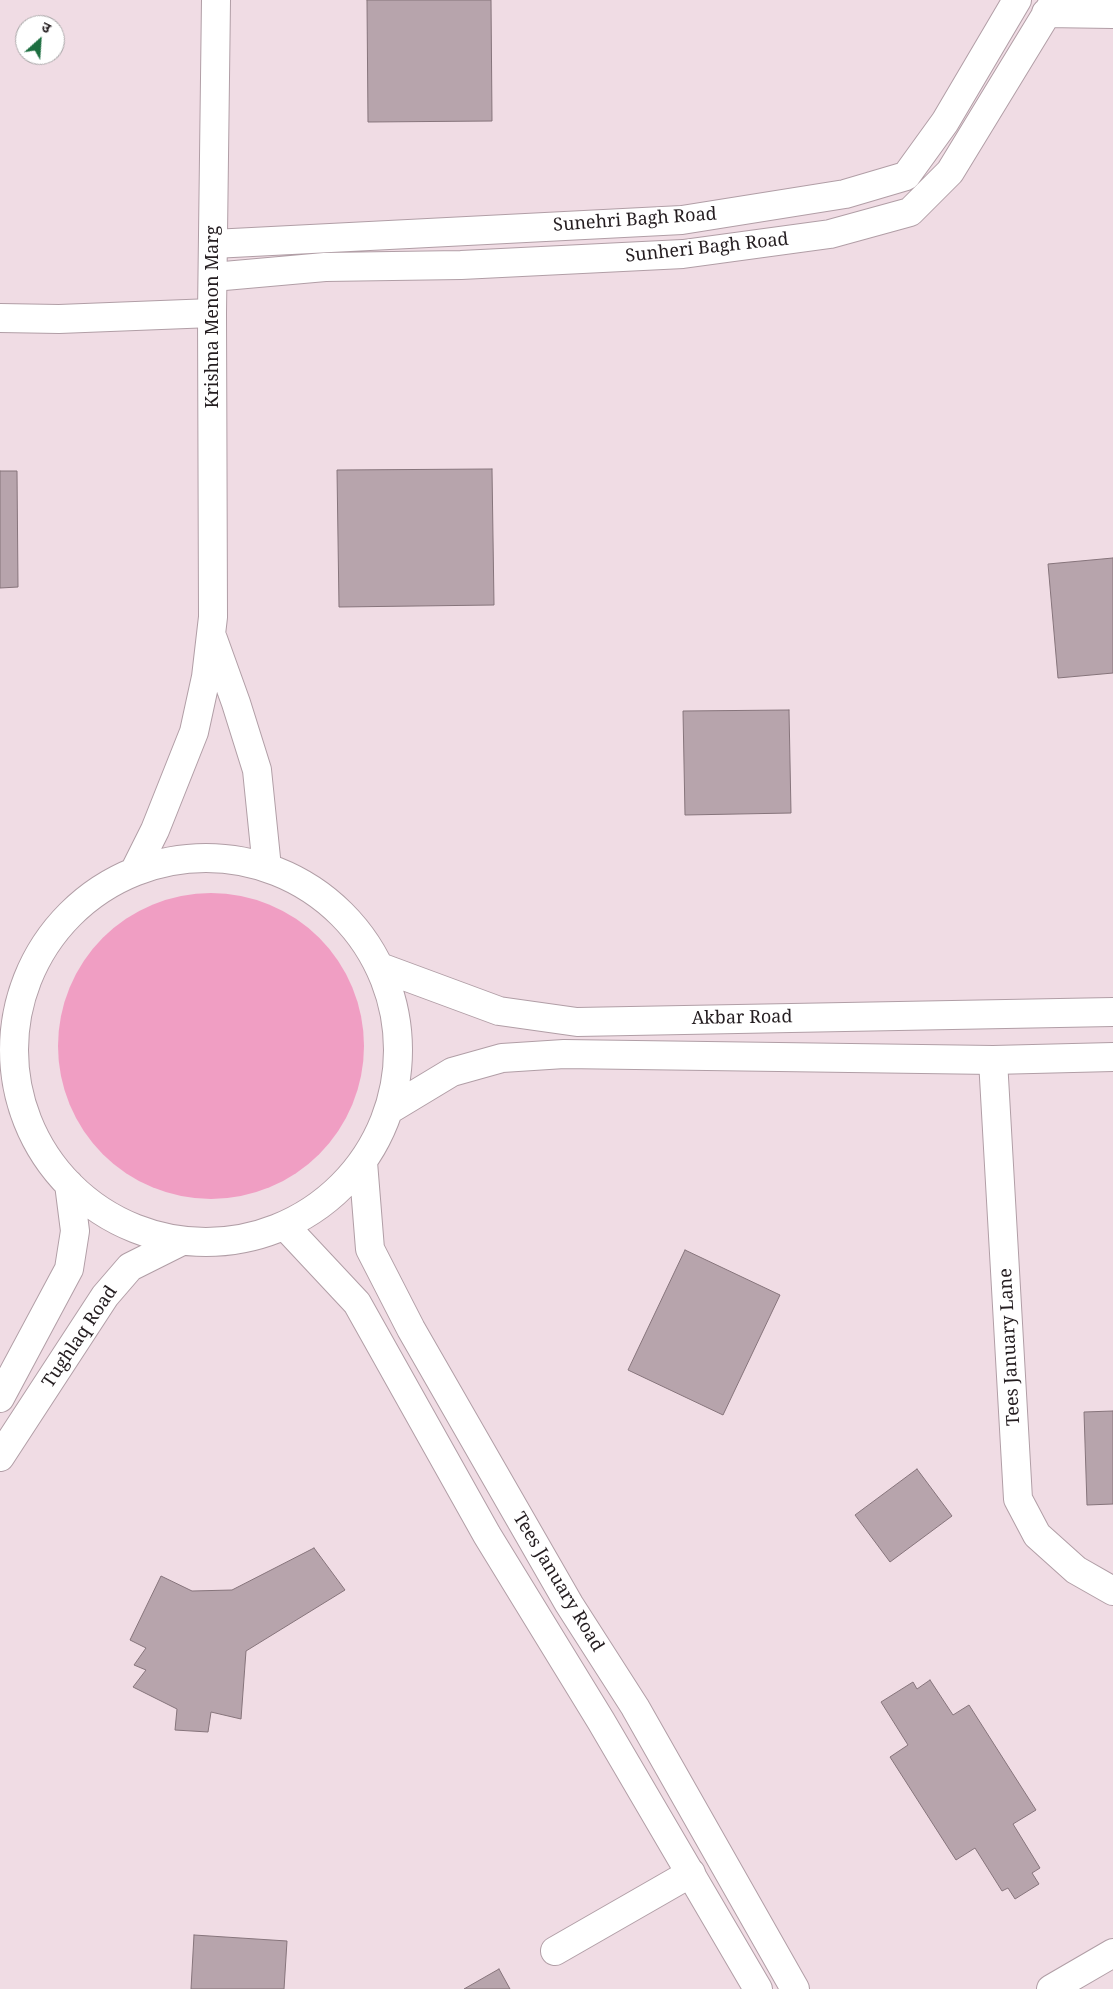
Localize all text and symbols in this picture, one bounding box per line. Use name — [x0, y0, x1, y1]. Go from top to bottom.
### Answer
north arrow — [15, 15, 65, 65]
text: उ — [38, 17, 54, 37]
street label: Sunehri Bagh Road — [553, 204, 717, 236]
street label: Krishna Menon Marg — [202, 226, 224, 408]
street label: Sunheri Bagh Road — [624, 229, 790, 267]
street label: Akbar Road — [691, 1006, 793, 1030]
street label: Tees January Lane — [995, 1268, 1025, 1426]
street label: Tughlaq Road — [38, 1282, 122, 1392]
street label: Tees January Road — [508, 1508, 608, 1656]

